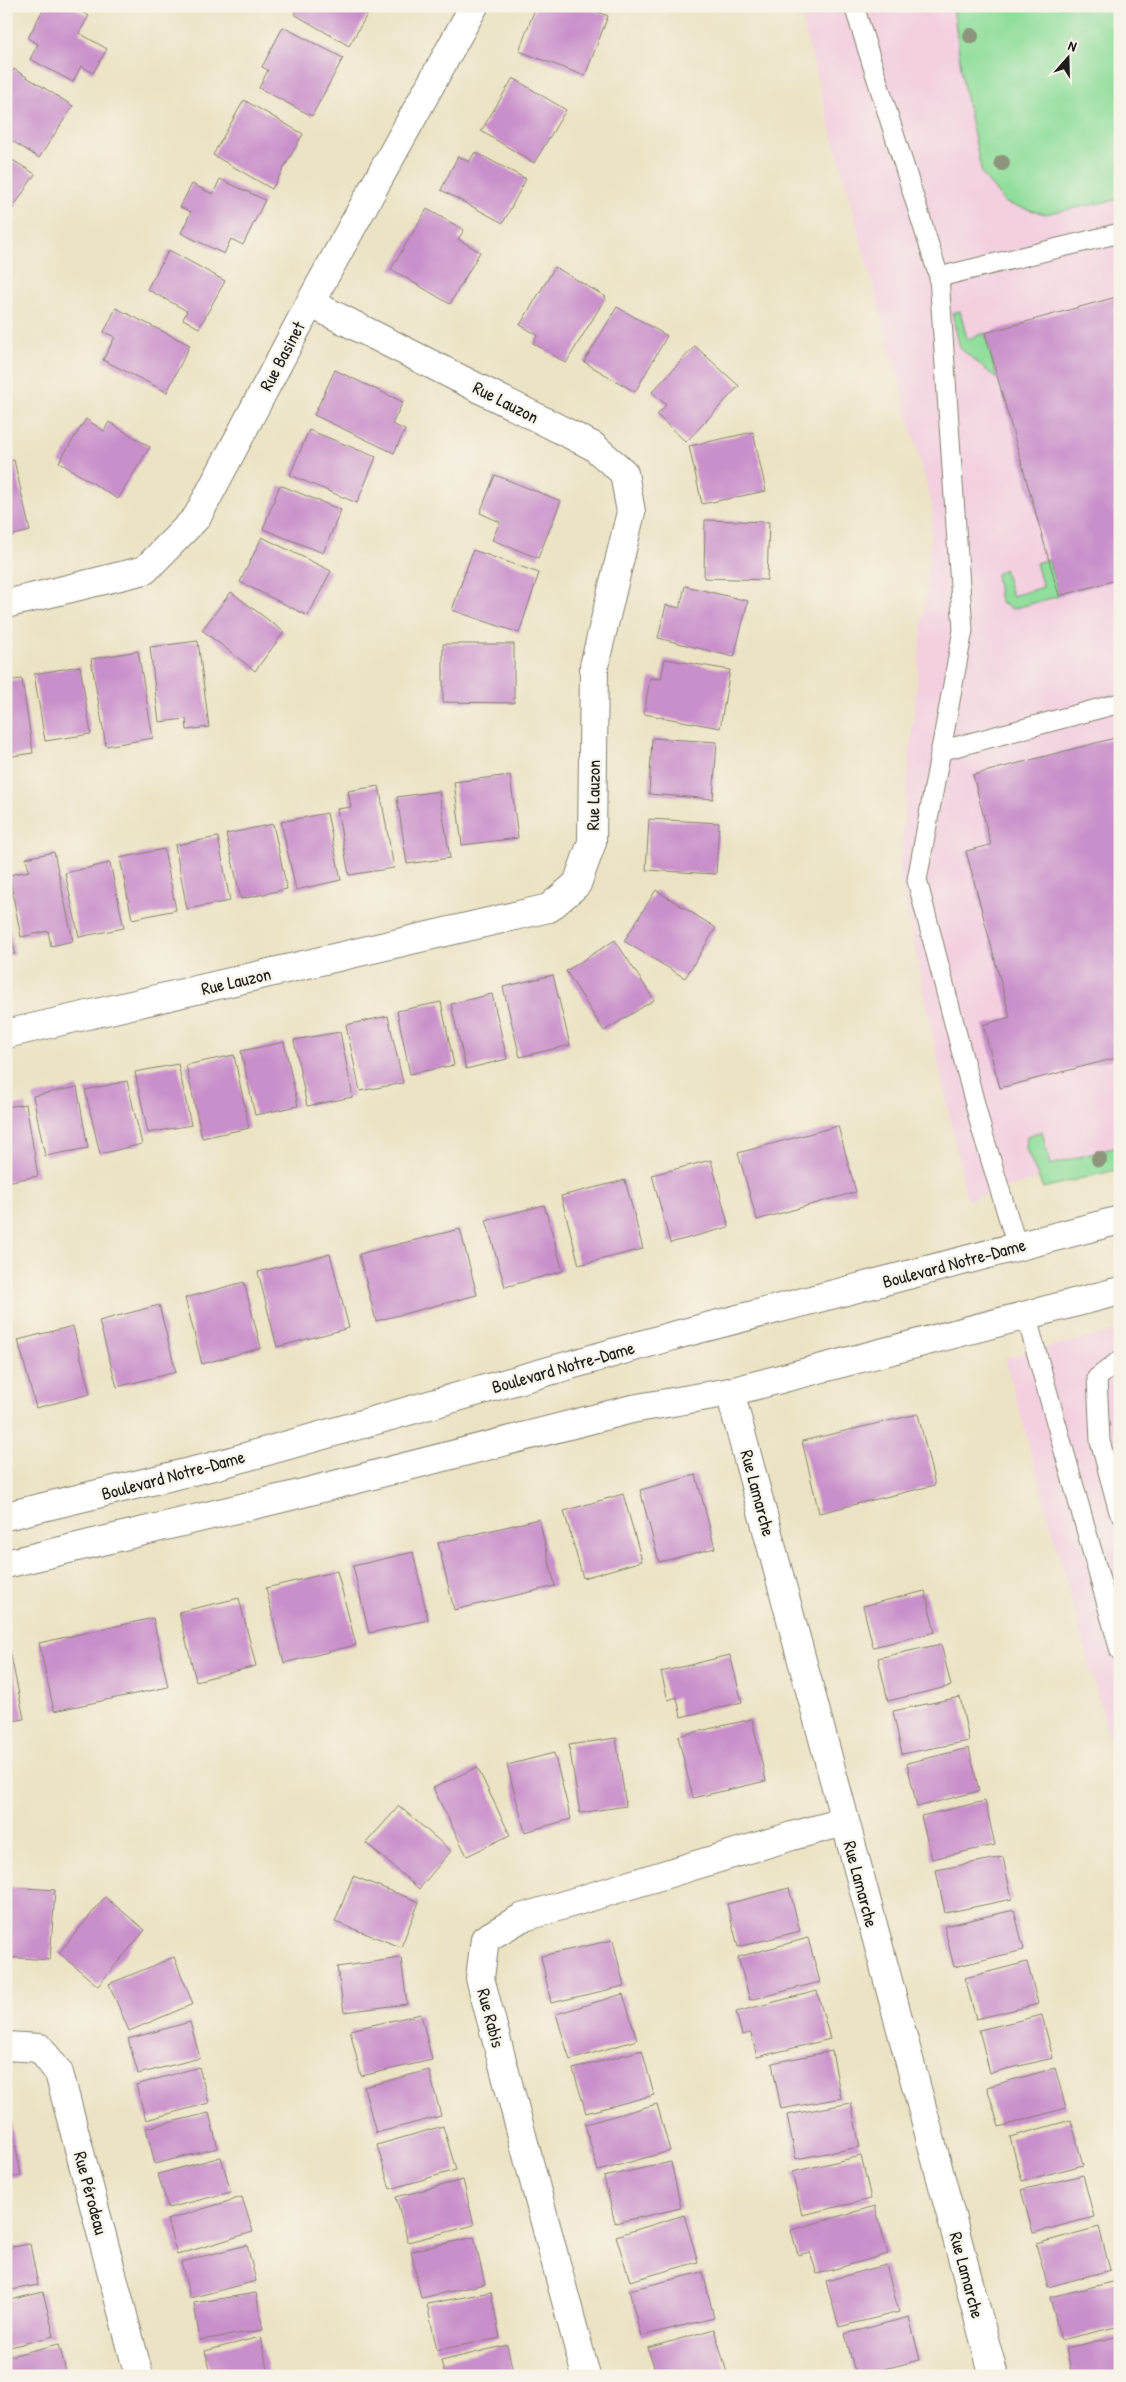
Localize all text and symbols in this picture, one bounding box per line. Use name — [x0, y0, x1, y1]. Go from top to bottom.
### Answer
north arrow — [1044, 32, 1094, 82]
text: N — [1066, 35, 1080, 56]
street label: Rue Basinet — [253, 316, 311, 395]
street label: Rue Lauzon — [469, 375, 543, 429]
street label: Rue Lauzon — [580, 759, 606, 831]
street label: Rue Lauzon — [199, 961, 273, 1001]
street label: Boulevard Notre-Dame — [880, 1232, 1028, 1294]
street label: Boulevard Notre-Dame — [489, 1335, 637, 1399]
street label: Boulevard Notre-Dame — [99, 1444, 247, 1506]
street label: Rue Lamarche — [734, 1447, 782, 1539]
street label: Rue Lamarche — [837, 1838, 885, 1930]
street label: Rue Rabis — [471, 1986, 511, 2050]
street label: Rue Pérodeau — [68, 2149, 114, 2237]
street label: Rue Lamarche — [943, 2229, 991, 2321]

